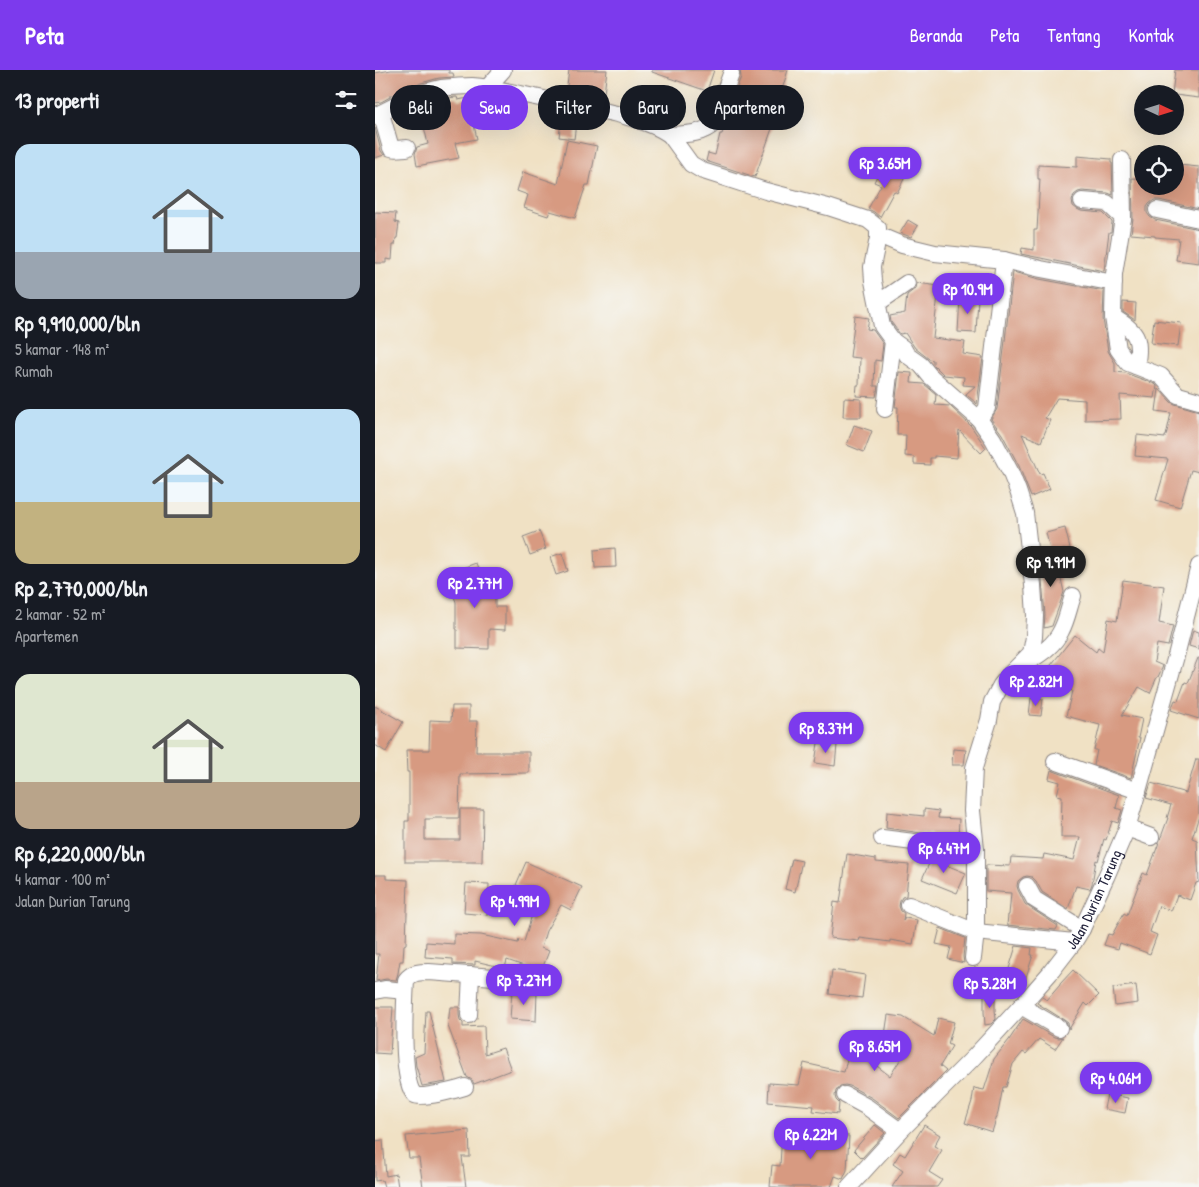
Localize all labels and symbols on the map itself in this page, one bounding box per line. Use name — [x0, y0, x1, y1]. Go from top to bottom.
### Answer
north arrow — [1134, 85, 1184, 135]
pin: Rp 3.65M — [833, 146, 937, 189]
pin: Rp 10.9M — [916, 272, 1020, 315]
pin: Rp 9.91M — [999, 546, 1103, 588]
pin: Rp 2.77M — [423, 566, 527, 609]
pin: Rp 2.82M — [984, 664, 1088, 707]
pin: Rp 8.37M — [774, 712, 878, 754]
pin: Rp 6.47M — [892, 832, 996, 874]
street label: Jalan Durian Tarung — [1061, 846, 1127, 954]
pin: Rp 4.99M — [463, 884, 567, 927]
pin: Rp 7.27M — [472, 964, 576, 1006]
pin: Rp 5.28M — [938, 966, 1042, 1009]
pin: Rp 8.65M — [823, 1030, 927, 1072]
pin: Rp 4.06M — [1064, 1062, 1168, 1104]
pin: Rp 6.22M — [759, 1118, 863, 1160]

